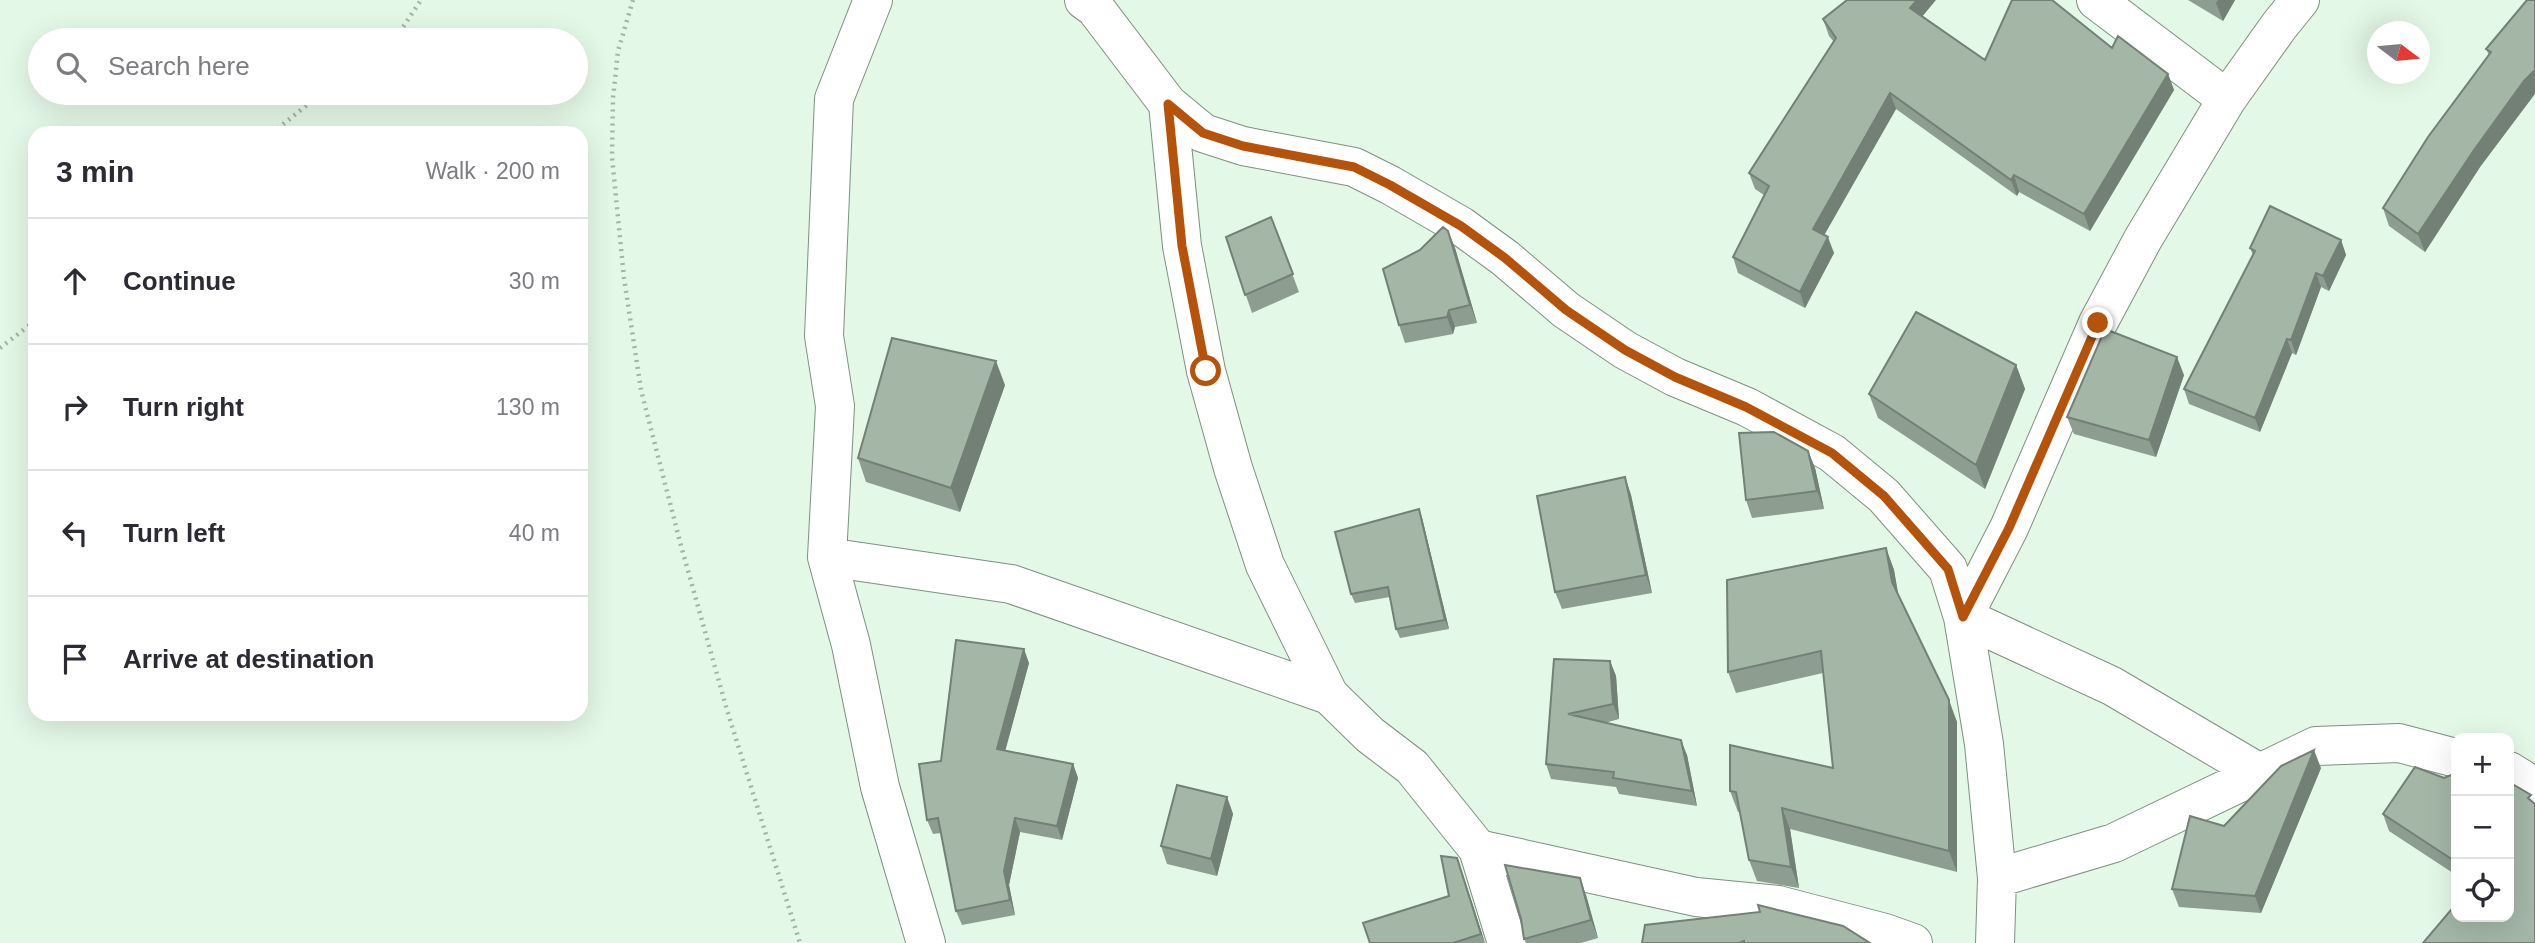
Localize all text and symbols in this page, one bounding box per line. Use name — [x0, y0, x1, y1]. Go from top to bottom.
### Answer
north arrow — [2367, 21, 2430, 84]
search box — [28, 28, 588, 105]
icon: search — [52, 48, 90, 86]
text: Search here — [108, 51, 250, 81]
text: 3 min — [56, 155, 134, 188]
text: Walk · 200 m — [425, 158, 560, 184]
icon: ahead — [56, 262, 94, 300]
text: Continue — [123, 266, 236, 296]
text: 30 m — [509, 268, 560, 294]
route end — [2082, 307, 2113, 338]
route start — [1190, 355, 1221, 386]
icon: right — [56, 388, 94, 426]
text: Turn right — [123, 392, 244, 422]
text: 130 m — [496, 394, 560, 420]
icon: left — [56, 514, 94, 552]
text: Turn left — [123, 518, 225, 548]
text: 40 m — [509, 520, 560, 546]
icon: arrive — [56, 640, 94, 678]
text: Arrive at destination — [123, 644, 374, 674]
map controls — [2451, 733, 2514, 922]
button: + — [2451, 733, 2514, 796]
button: − — [2451, 796, 2514, 859]
button: locate — [2451, 859, 2514, 922]

